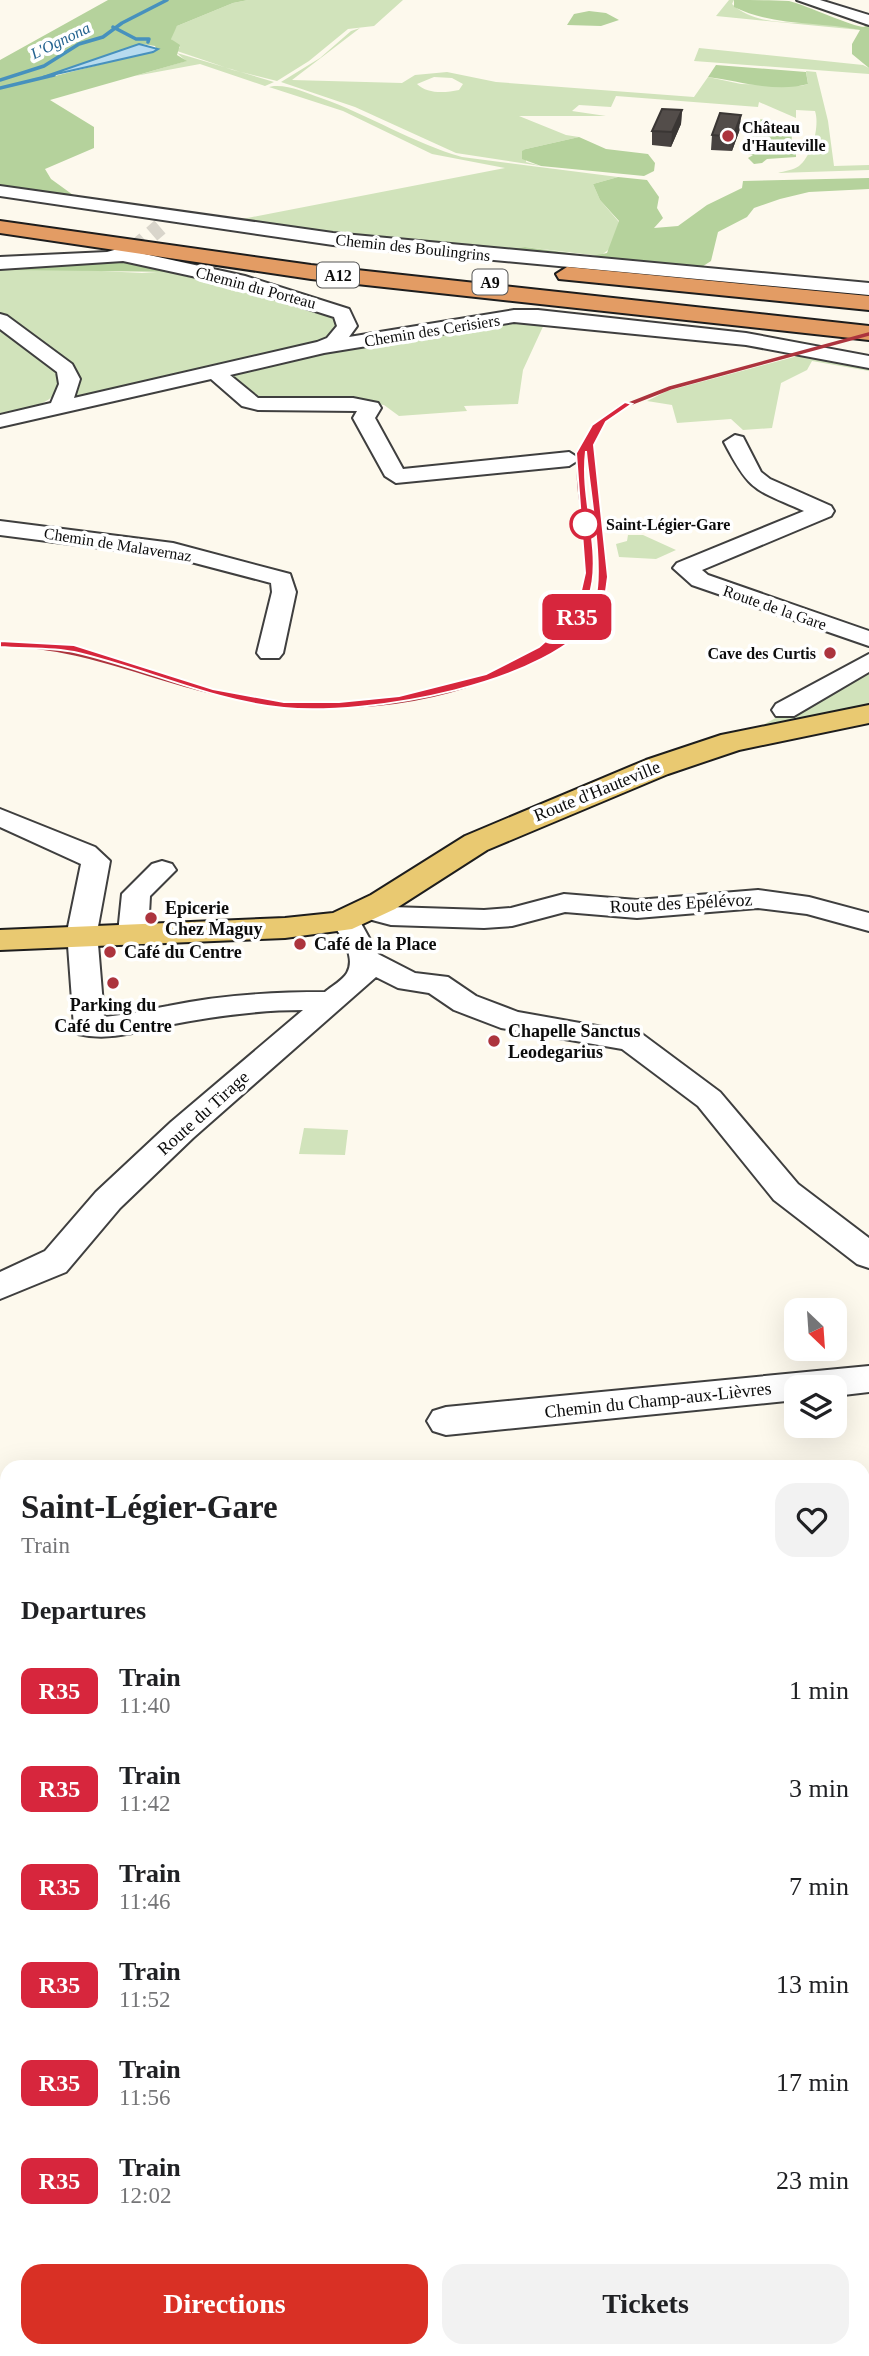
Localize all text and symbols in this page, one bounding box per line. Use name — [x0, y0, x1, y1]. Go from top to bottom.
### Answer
water label: L'Ognona — [27, 19, 93, 63]
place label: Château d'Hauteville — [742, 119, 826, 154]
marker: Château d'Hauteville — [720, 128, 736, 144]
street label: Chemin des Boulingrins — [335, 231, 491, 265]
road number: A12 — [317, 262, 359, 288]
street label: Chemin du Porteau — [194, 263, 318, 312]
road number: A9 — [472, 270, 508, 294]
street label: Chemin des Cerisiers — [363, 311, 501, 350]
marker: Saint-Légier-Gare — [570, 509, 600, 539]
place label: Saint-Légier-Gare — [606, 516, 730, 534]
street label: Chemin de Malavernaz — [43, 524, 193, 565]
street label: Route de la Gare — [721, 582, 829, 633]
line badge: R35 — [537, 594, 617, 640]
text: R35 — [556, 604, 598, 630]
place label: Cave des Curtis — [708, 645, 816, 662]
marker: Cave des Curtis — [822, 645, 838, 661]
street label: Route d'Hauteville — [531, 756, 663, 826]
street label: Route des Epélévoz — [609, 889, 753, 917]
place label: Epicerie Chez Maguy — [165, 898, 263, 939]
marker: Epicerie Chez Maguy — [143, 910, 159, 926]
place label: Café de la Place — [314, 934, 436, 954]
marker: Café de la Place — [292, 936, 308, 952]
place label: Café du Centre — [124, 942, 242, 962]
marker: Café du Centre — [102, 944, 118, 960]
marker: Parking du Café du Centre — [105, 975, 121, 991]
place label: Parking du Café du Centre — [54, 995, 172, 1036]
place label: Chapelle Sanctus Leodegarius — [508, 1021, 641, 1062]
marker: Chapelle Sanctus Leodegarius — [486, 1033, 502, 1049]
street label: Route du Tirage — [153, 1067, 253, 1159]
north arrow — [784, 1298, 847, 1362]
map controls — [784, 1298, 847, 1438]
button: layers — [784, 1375, 847, 1438]
street label: Chemin du Champ-aux-Lièvres — [544, 1378, 772, 1422]
button: heart — [775, 1483, 849, 1557]
text: Saint-Légier-Gare — [21, 1489, 278, 1525]
text: Train — [21, 1533, 70, 1558]
text: Departures — [21, 1596, 146, 1625]
text: Train — [119, 1663, 181, 1692]
text: 1 min — [789, 1676, 849, 1705]
text: R35 — [39, 1678, 80, 1704]
text: 11:40 — [119, 1693, 171, 1718]
text: Train — [119, 1761, 181, 1790]
text: 3 min — [789, 1774, 849, 1803]
text: R35 — [39, 1776, 80, 1802]
text: 11:42 — [119, 1791, 171, 1816]
text: Train — [119, 1859, 181, 1888]
text: 7 min — [789, 1872, 849, 1901]
text: R35 — [39, 1874, 80, 1900]
text: 11:46 — [119, 1889, 171, 1914]
text: Train — [119, 1957, 181, 1986]
text: 13 min — [776, 1970, 849, 1999]
text: R35 — [39, 1972, 80, 1998]
text: 11:52 — [119, 1987, 171, 2012]
text: Train — [119, 2055, 181, 2084]
text: 17 min — [776, 2068, 849, 2097]
text: R35 — [39, 2070, 80, 2096]
text: 11:56 — [119, 2085, 171, 2110]
text: Train — [119, 2153, 181, 2182]
text: 23 min — [776, 2166, 849, 2195]
text: R35 — [39, 2168, 80, 2194]
text: 12:02 — [119, 2183, 171, 2208]
button: Directions — [21, 2264, 428, 2344]
button: Tickets — [442, 2264, 849, 2344]

